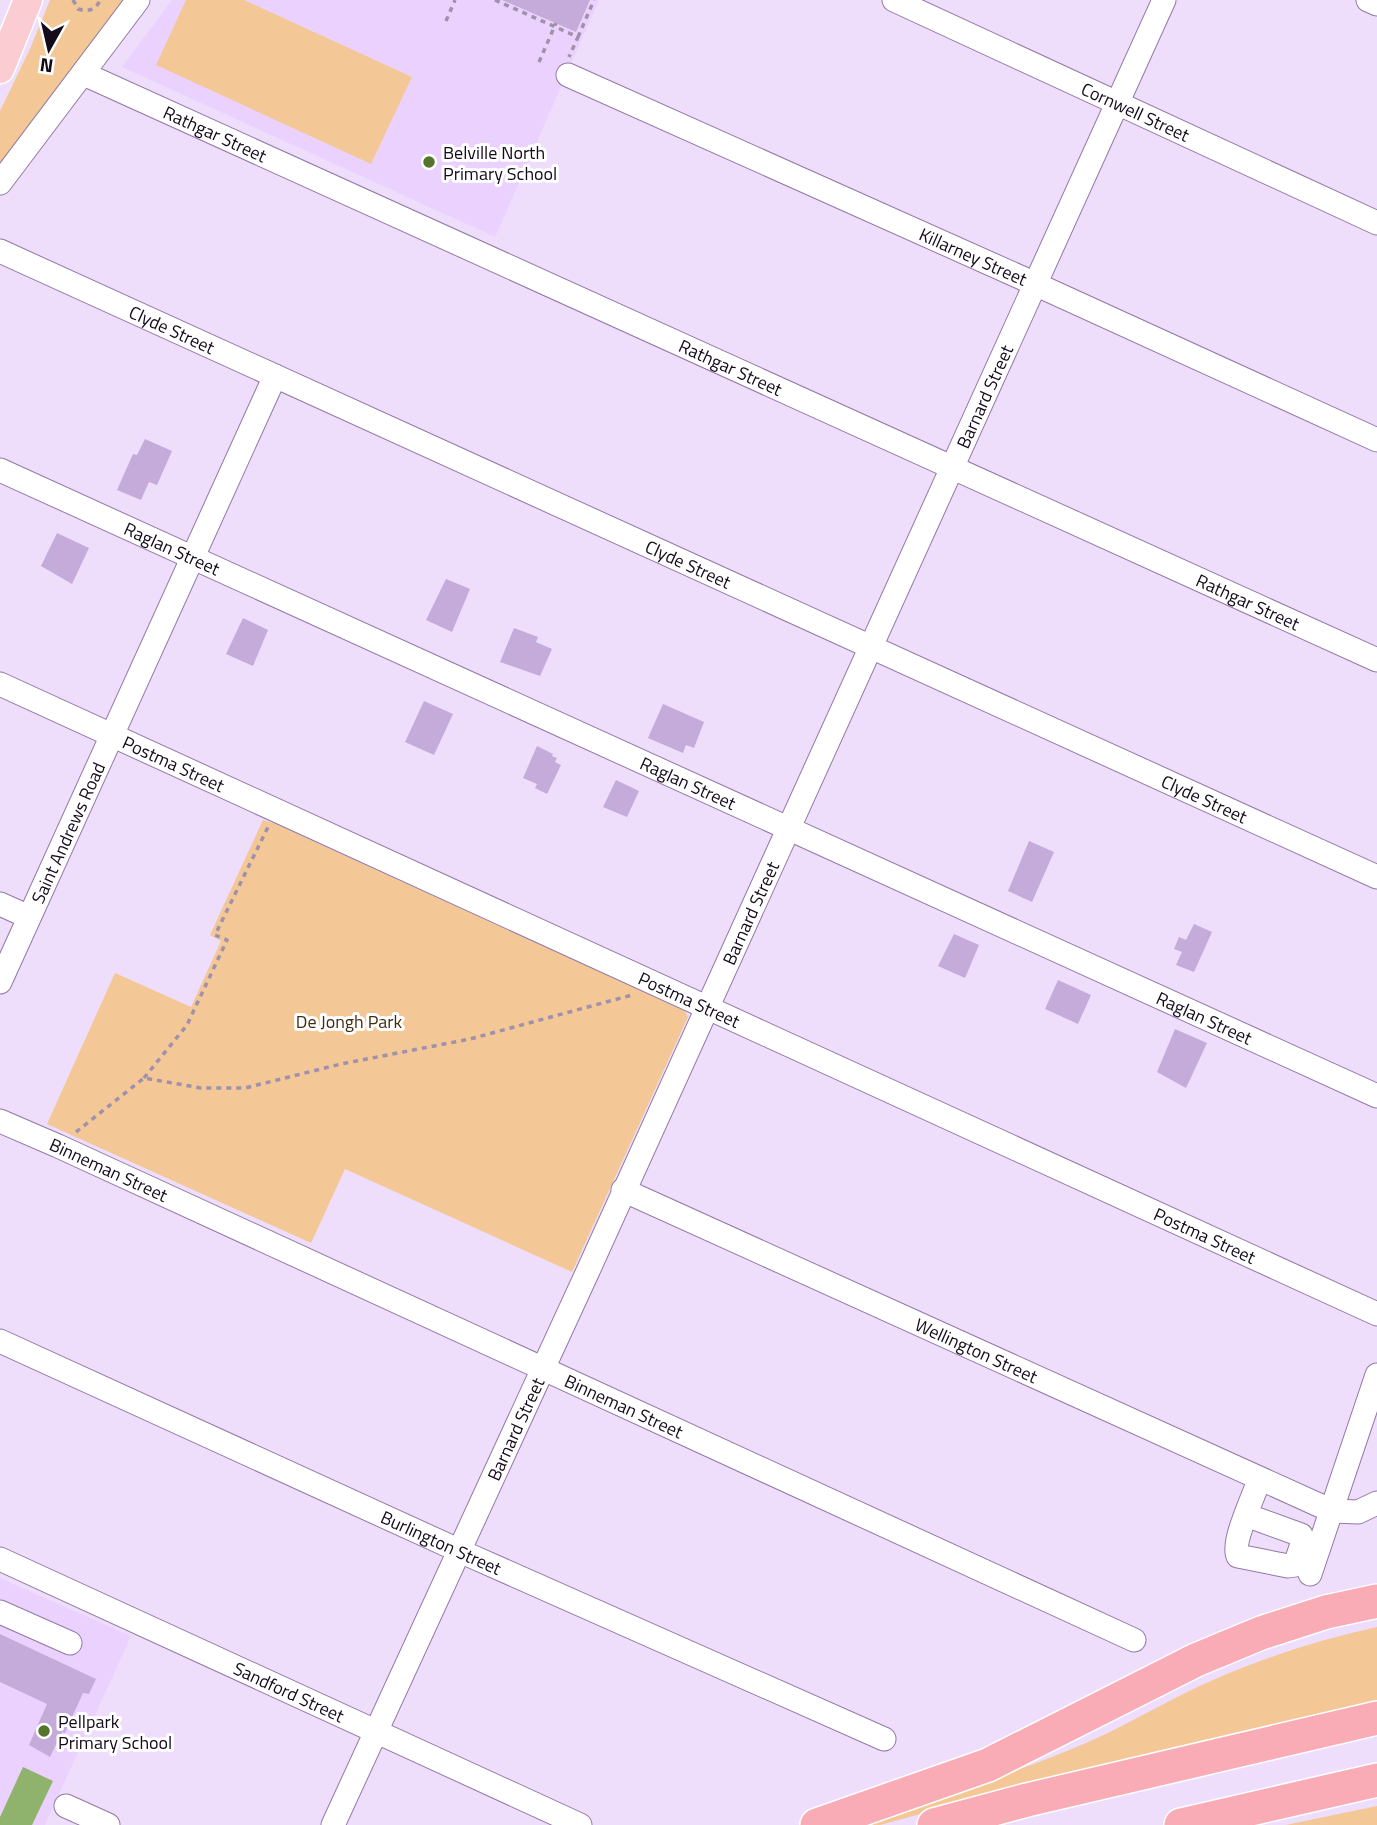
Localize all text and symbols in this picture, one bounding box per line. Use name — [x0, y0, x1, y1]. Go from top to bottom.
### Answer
north arrow — [14, 14, 84, 84]
text: N — [38, 51, 55, 82]
street label: Cornwell Street — [1077, 75, 1195, 148]
street label: Rathgar Street — [159, 98, 272, 169]
place label: Belville North Primary School — [443, 139, 557, 187]
marker: Belville North Primary School — [421, 154, 437, 170]
street label: Killarney Street — [915, 220, 1032, 292]
street label: Clyde Street — [125, 298, 220, 361]
street label: Rathgar Street — [675, 332, 787, 403]
street label: Barnard Street — [949, 340, 1020, 453]
street label: Raglan Street — [120, 515, 225, 582]
street label: Clyde Street — [641, 533, 736, 595]
street label: Rathgar Street — [1192, 566, 1305, 637]
street label: Postma Street — [118, 728, 230, 799]
street label: Raglan Street — [636, 749, 741, 817]
street label: Saint Andrews Road — [24, 758, 112, 908]
street label: Clyde Street — [1157, 767, 1252, 830]
street label: Barnard Street — [715, 856, 786, 969]
street label: Postma Street — [634, 964, 745, 1035]
street label: Raglan Street — [1152, 984, 1257, 1051]
park label: De Jongh Park — [296, 1008, 403, 1035]
street label: Binneman Street — [45, 1130, 173, 1208]
street label: Postma Street — [1150, 1200, 1261, 1271]
street label: Wellington Street — [911, 1311, 1043, 1390]
street label: Binneman Street — [560, 1367, 688, 1445]
street label: Barnard Street — [480, 1372, 551, 1485]
street label: Burlington Street — [377, 1503, 507, 1582]
street label: Sandford Street — [229, 1654, 350, 1729]
place label: Pellpark Primary School — [58, 1708, 172, 1756]
marker: Pellpark Primary School — [36, 1723, 52, 1739]

